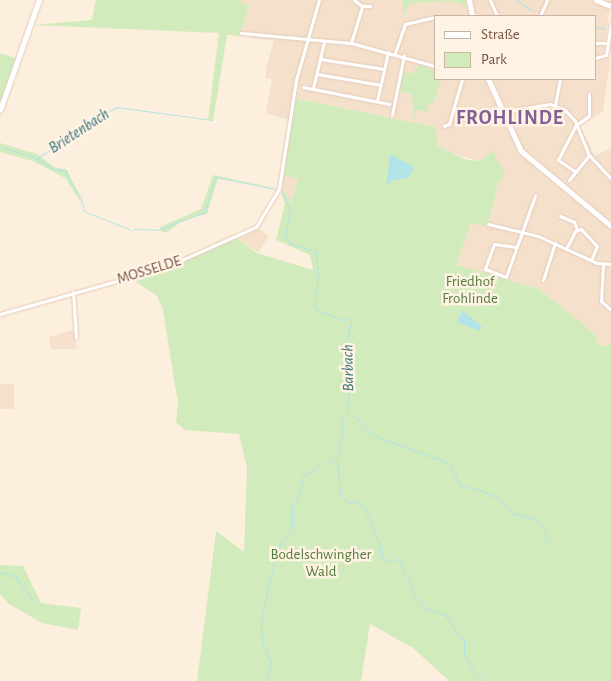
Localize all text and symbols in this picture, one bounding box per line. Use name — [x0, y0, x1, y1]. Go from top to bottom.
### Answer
legend — [434, 15, 596, 80]
text: Straße — [481, 27, 520, 42]
text: Park — [481, 52, 507, 67]
water label: Brietenbach — [45, 104, 113, 158]
district label: FROHLINDE — [455, 106, 565, 130]
street label: MOSSELDE — [115, 252, 183, 288]
park label: Friedhof Frohlinde — [442, 272, 498, 307]
water label: Barbach — [338, 344, 358, 392]
park label: Bodelschwingher Wald — [271, 545, 371, 580]

